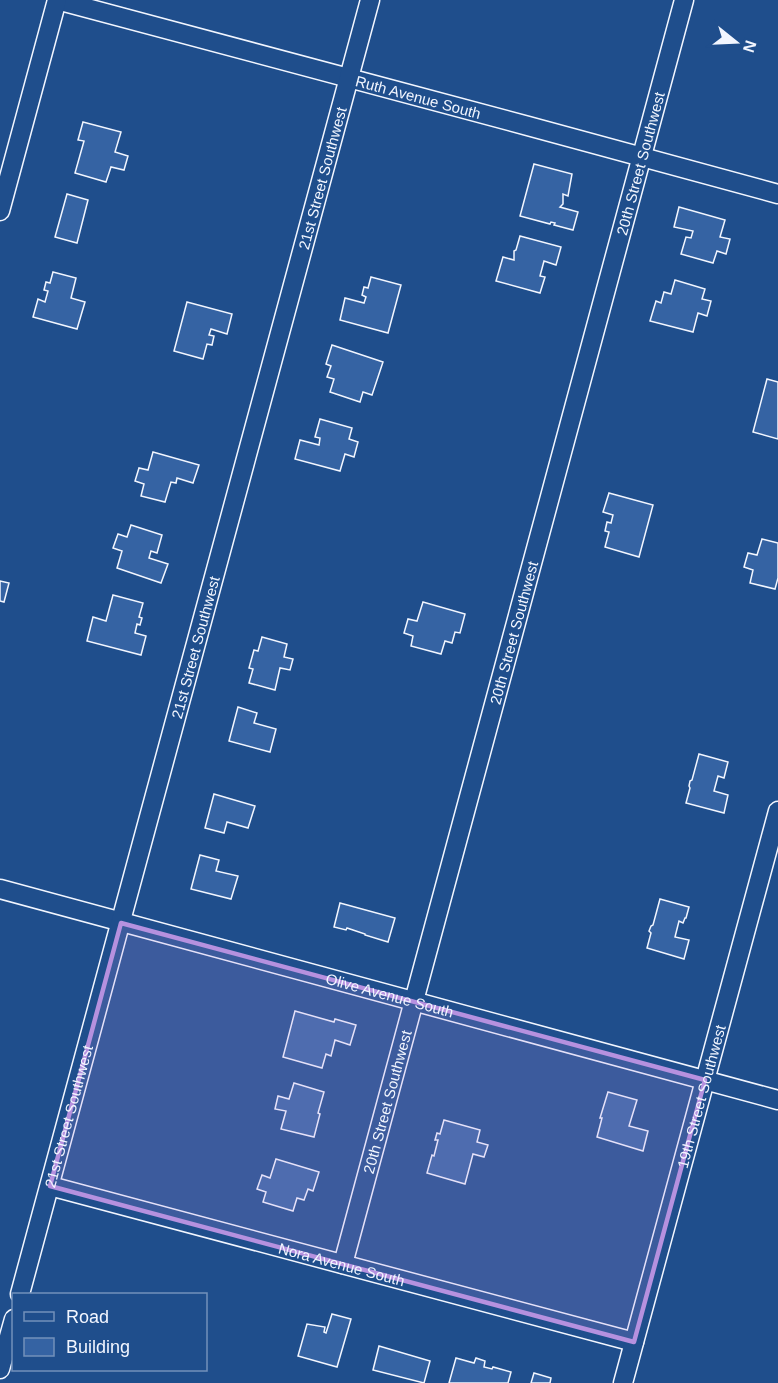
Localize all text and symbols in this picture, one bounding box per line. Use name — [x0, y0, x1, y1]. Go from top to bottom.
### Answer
north arrow — [706, 12, 766, 72]
text: N — [740, 38, 760, 55]
street label: Ruth Avenue South — [354, 72, 483, 122]
street label: 20th Street Southwest — [612, 89, 668, 237]
street label: 21st Street Southwest — [294, 104, 349, 251]
street label: 20th Street Southwest — [486, 558, 541, 706]
street label: 21st Street Southwest — [168, 573, 223, 720]
street label: Olive Avenue South — [324, 969, 456, 1020]
street label: 19th Street Southwest — [673, 1022, 728, 1170]
street label: 20th Street Southwest — [359, 1027, 414, 1175]
street label: 21st Street Southwest — [41, 1042, 96, 1189]
street label: Nora Avenue South — [277, 1239, 407, 1289]
legend — [12, 1293, 207, 1371]
text: Road — [66, 1307, 109, 1327]
text: Building — [66, 1337, 130, 1357]

